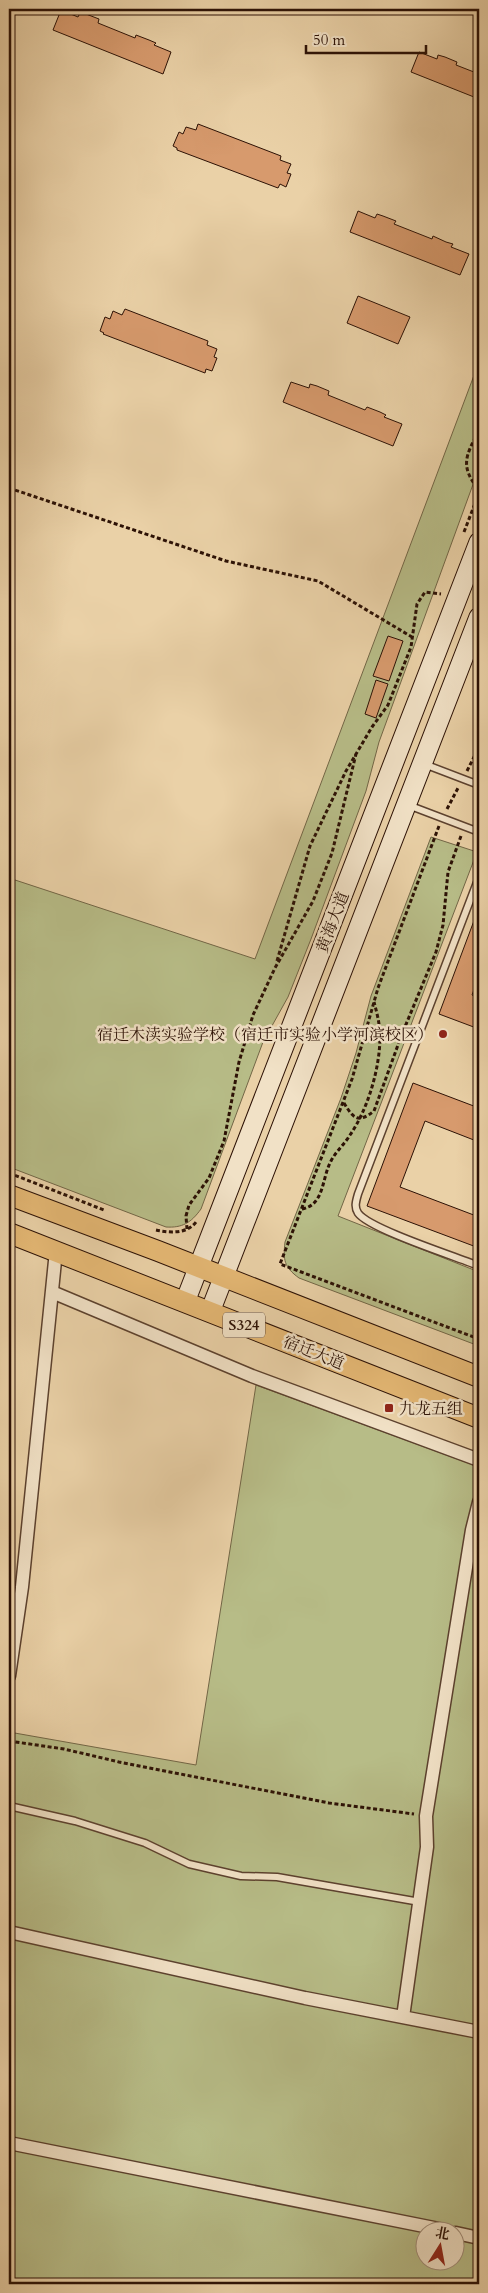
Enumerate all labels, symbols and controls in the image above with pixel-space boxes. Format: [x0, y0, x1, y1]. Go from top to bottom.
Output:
scale bar [306, 22, 426, 54]
text: 50 m [313, 30, 345, 50]
street label: 黄海大道 [311, 889, 355, 956]
place label: 宿迁木渎实验学校（宿迁市实验小学河滨校区） [97, 1024, 433, 1046]
marker: 宿迁木渎实验学校（宿迁市实验小学河滨校区） [437, 1028, 449, 1040]
road number: S324 [223, 1312, 265, 1338]
street label: 宿迁大道 [280, 1331, 347, 1375]
place label: 九龙五组 [399, 1398, 463, 1420]
marker: 九龙五组 [383, 1402, 395, 1414]
north arrow [416, 2220, 466, 2270]
text: 北 [434, 2223, 451, 2244]

